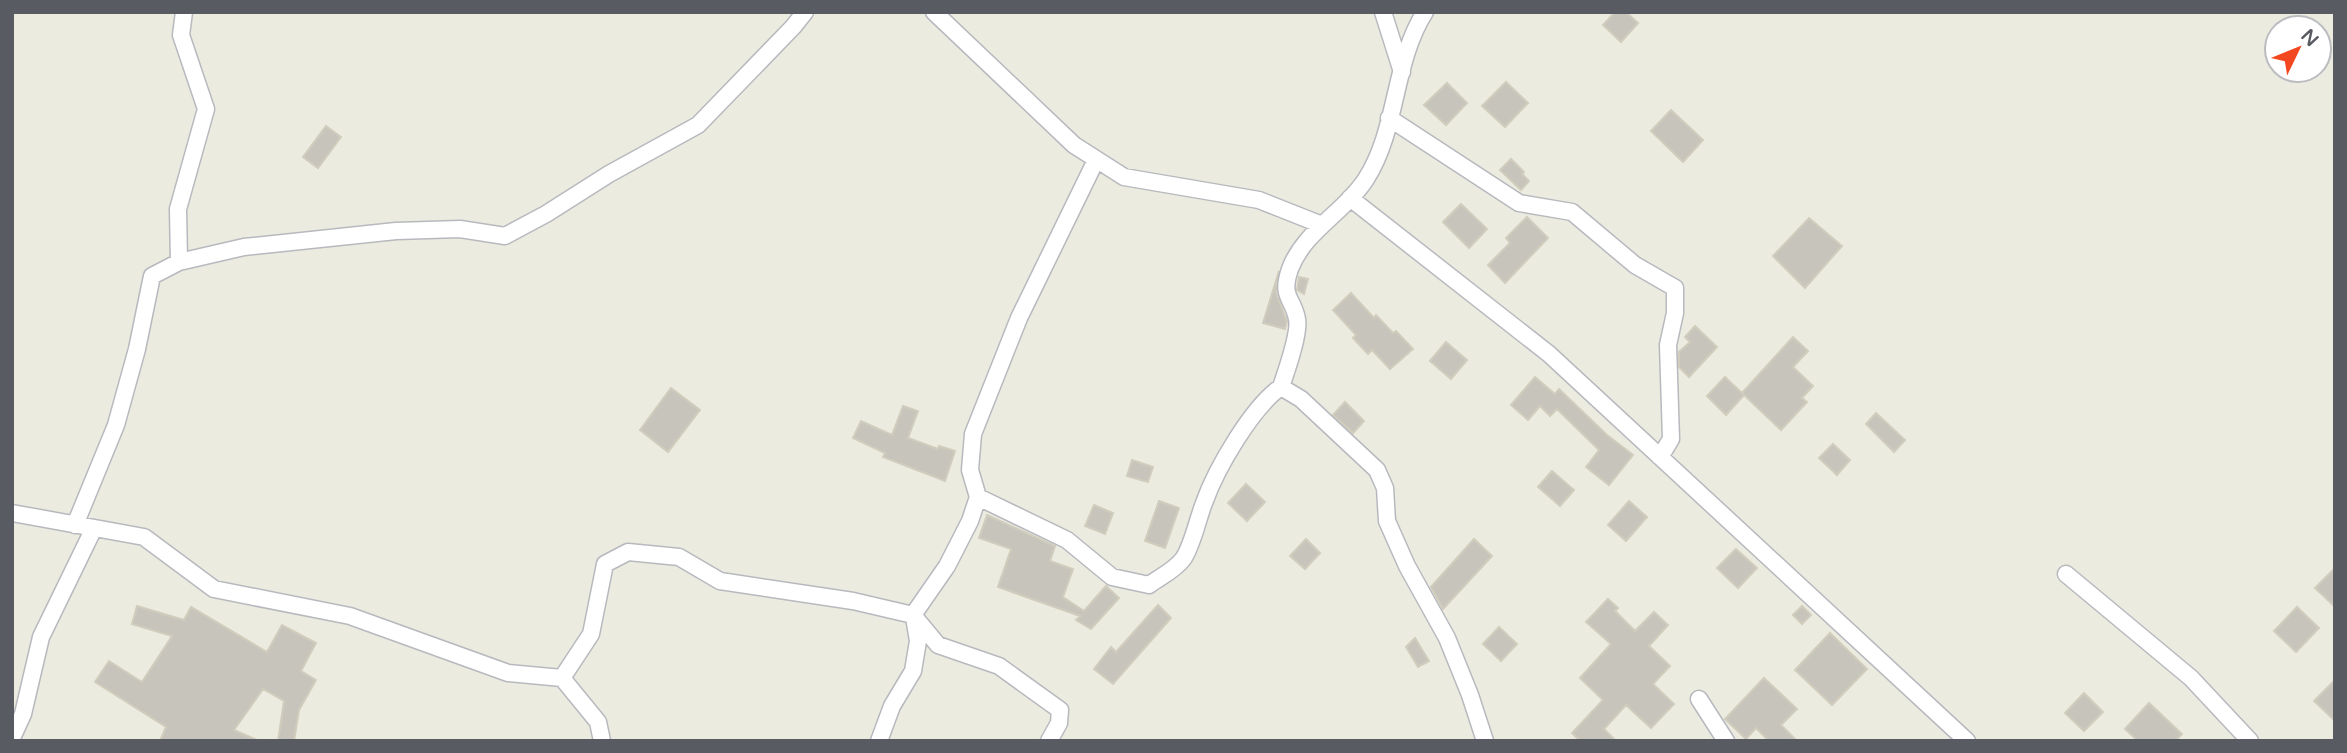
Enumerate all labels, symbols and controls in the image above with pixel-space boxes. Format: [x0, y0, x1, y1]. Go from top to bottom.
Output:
north arrow [2263, 14, 2333, 84]
text: N [2296, 25, 2323, 51]

